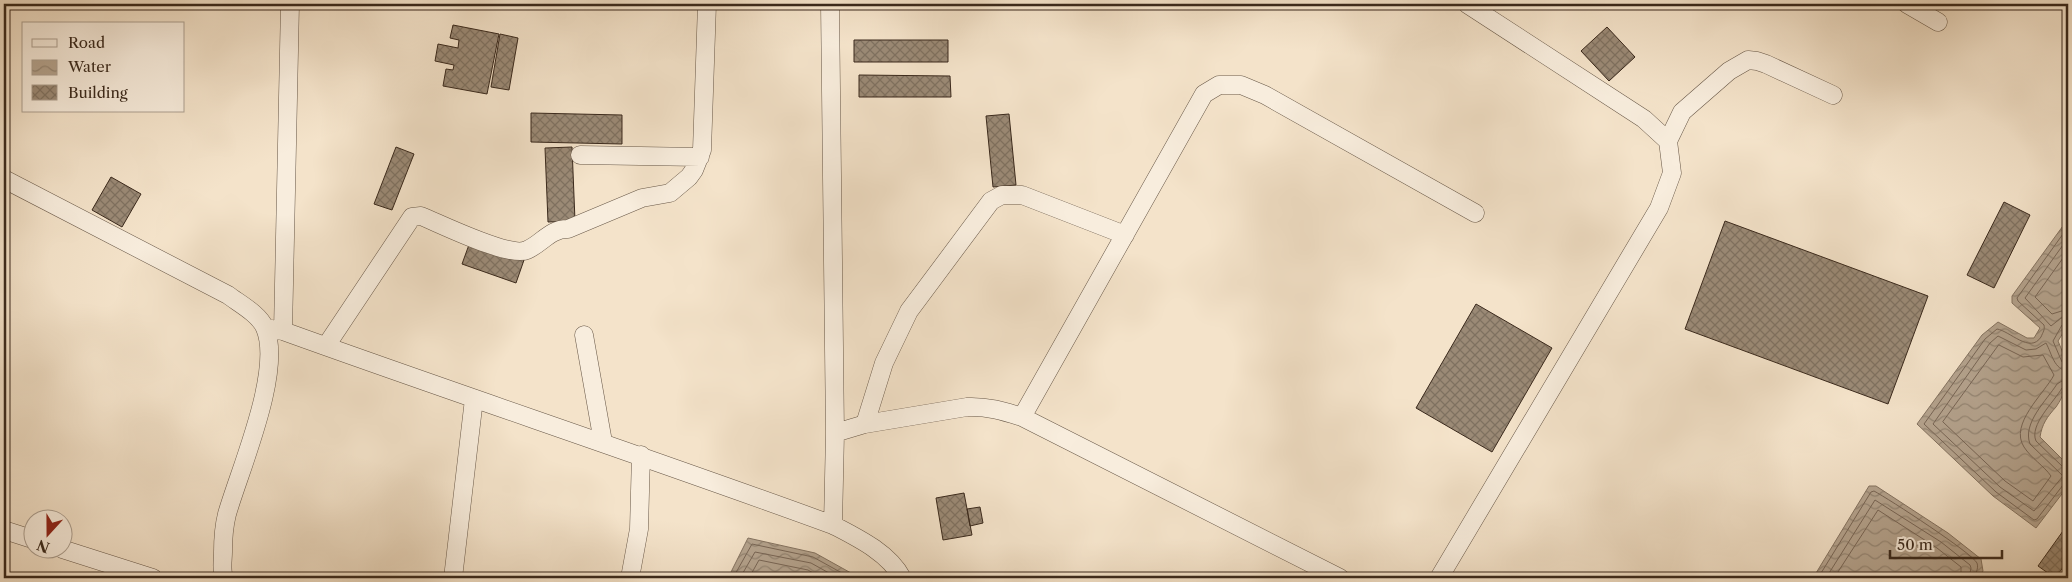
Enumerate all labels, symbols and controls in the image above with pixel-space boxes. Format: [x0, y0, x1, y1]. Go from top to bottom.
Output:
legend [22, 22, 185, 112]
text: Road [68, 33, 105, 52]
text: Water [67, 57, 112, 76]
text: Building [68, 83, 128, 102]
north arrow [22, 510, 72, 560]
scale bar [1890, 527, 2002, 559]
text: 50 m [1897, 535, 1933, 554]
text: N [34, 536, 52, 557]

